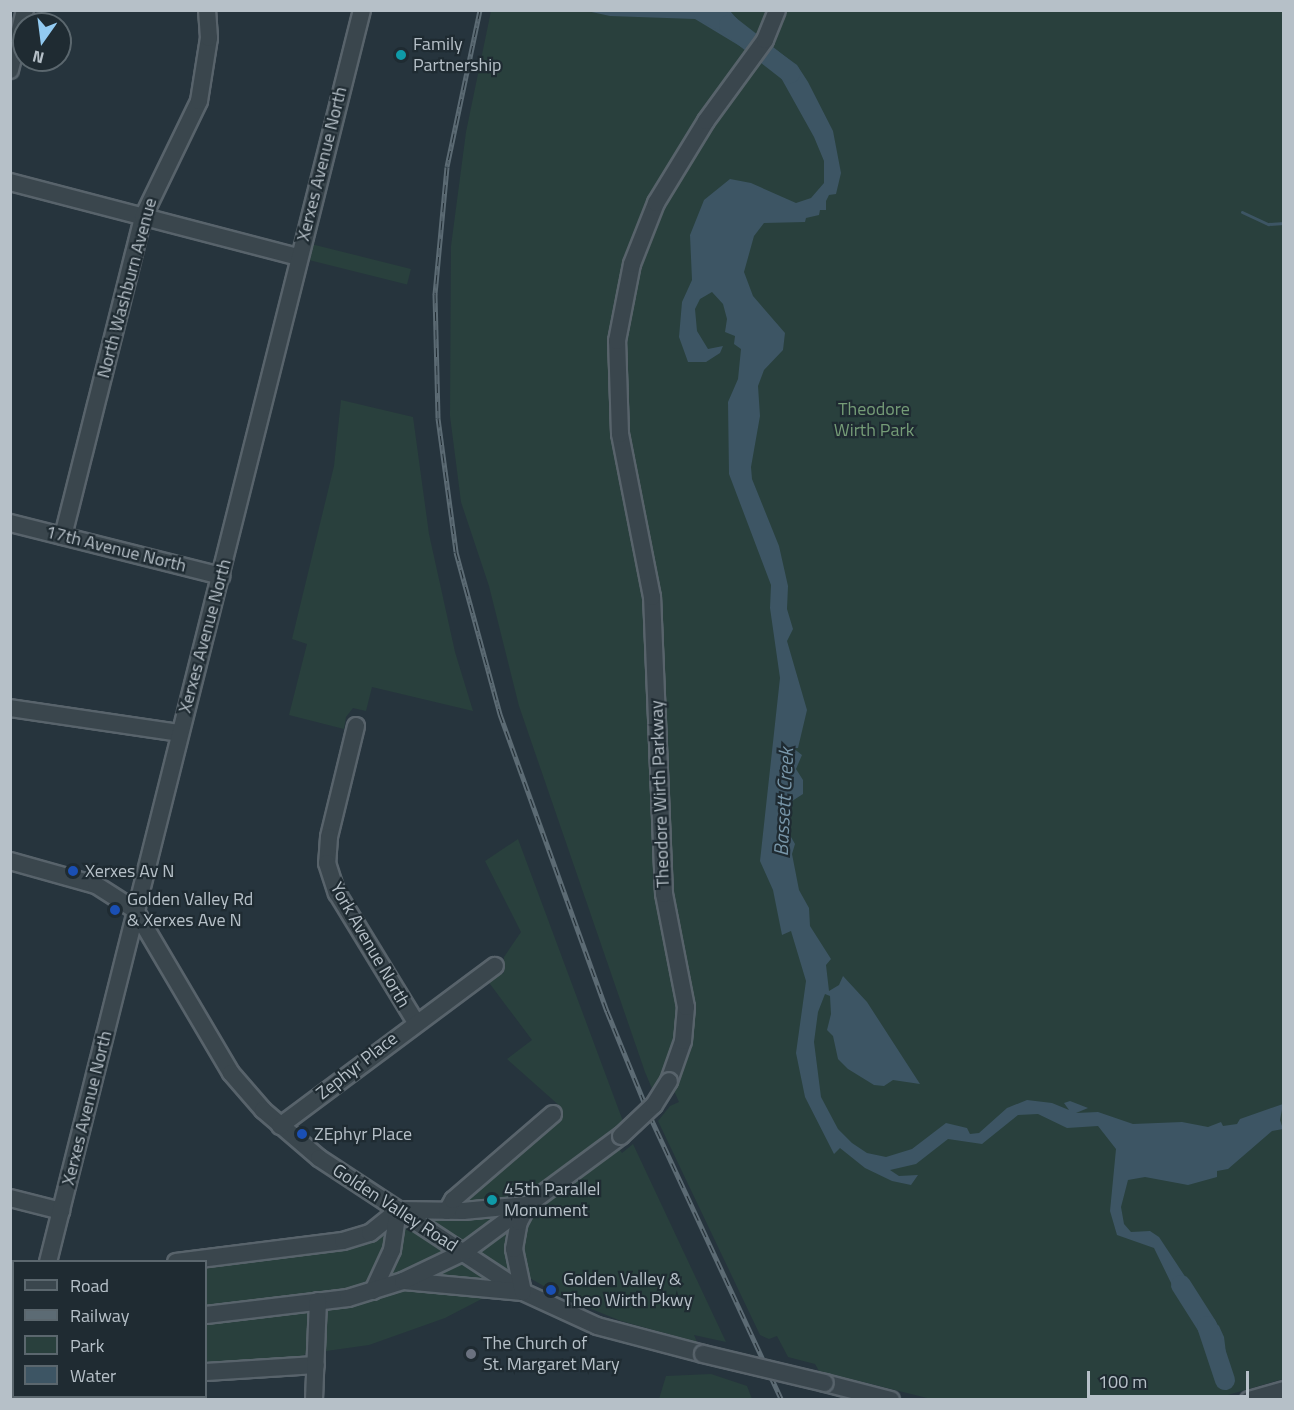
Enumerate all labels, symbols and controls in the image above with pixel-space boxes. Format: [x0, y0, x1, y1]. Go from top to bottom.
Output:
north arrow [12, 12, 72, 72]
place label: Family Partnership [413, 34, 502, 76]
text: N [30, 45, 46, 71]
marker: Family Partnership [394, 48, 408, 62]
street label: Xerxes Avenue North [292, 85, 352, 243]
street label: North Washburn Avenue [93, 196, 161, 380]
park label: Theodore Wirth Park [834, 399, 914, 442]
street label: 17th Avenue North [43, 521, 189, 577]
street label: Xerxes Avenue North [174, 557, 236, 715]
street label: Theodore Wirth Parkway [646, 700, 674, 888]
water label: Bassett Creek [768, 747, 798, 857]
place label: Xerxes Av N [85, 860, 175, 882]
marker: Xerxes Av N [66, 864, 80, 878]
street label: York Avenue North [325, 879, 415, 1011]
place label: Golden Valley Rd & Xerxes Ave N [127, 889, 253, 932]
marker: Golden Valley Rd & Xerxes Ave N [108, 903, 122, 917]
street label: Zephyr Place [312, 1028, 402, 1104]
street label: Xerxes Avenue North [57, 1029, 117, 1187]
place label: ZEphyr Place [314, 1123, 412, 1145]
marker: ZEphyr Place [295, 1127, 309, 1141]
street label: Golden Valley Road [328, 1159, 462, 1257]
place label: 45th Parallel Monument [504, 1179, 601, 1222]
marker: 45th Parallel Monument [485, 1193, 499, 1207]
legend [12, 1260, 207, 1398]
place label: Golden Valley & Theo Wirth Pkwy [563, 1269, 692, 1312]
text: Road [70, 1272, 109, 1299]
marker: Golden Valley & Theo Wirth Pkwy [544, 1283, 558, 1297]
text: Railway [70, 1302, 129, 1329]
text: Park [70, 1332, 104, 1359]
place label: The Church of St. Margaret Mary [483, 1333, 620, 1376]
marker: The Church of St. Margaret Mary [464, 1347, 478, 1361]
scale bar [1090, 1359, 1252, 1397]
text: Water [70, 1362, 116, 1389]
text: 100 m [1098, 1368, 1147, 1395]

